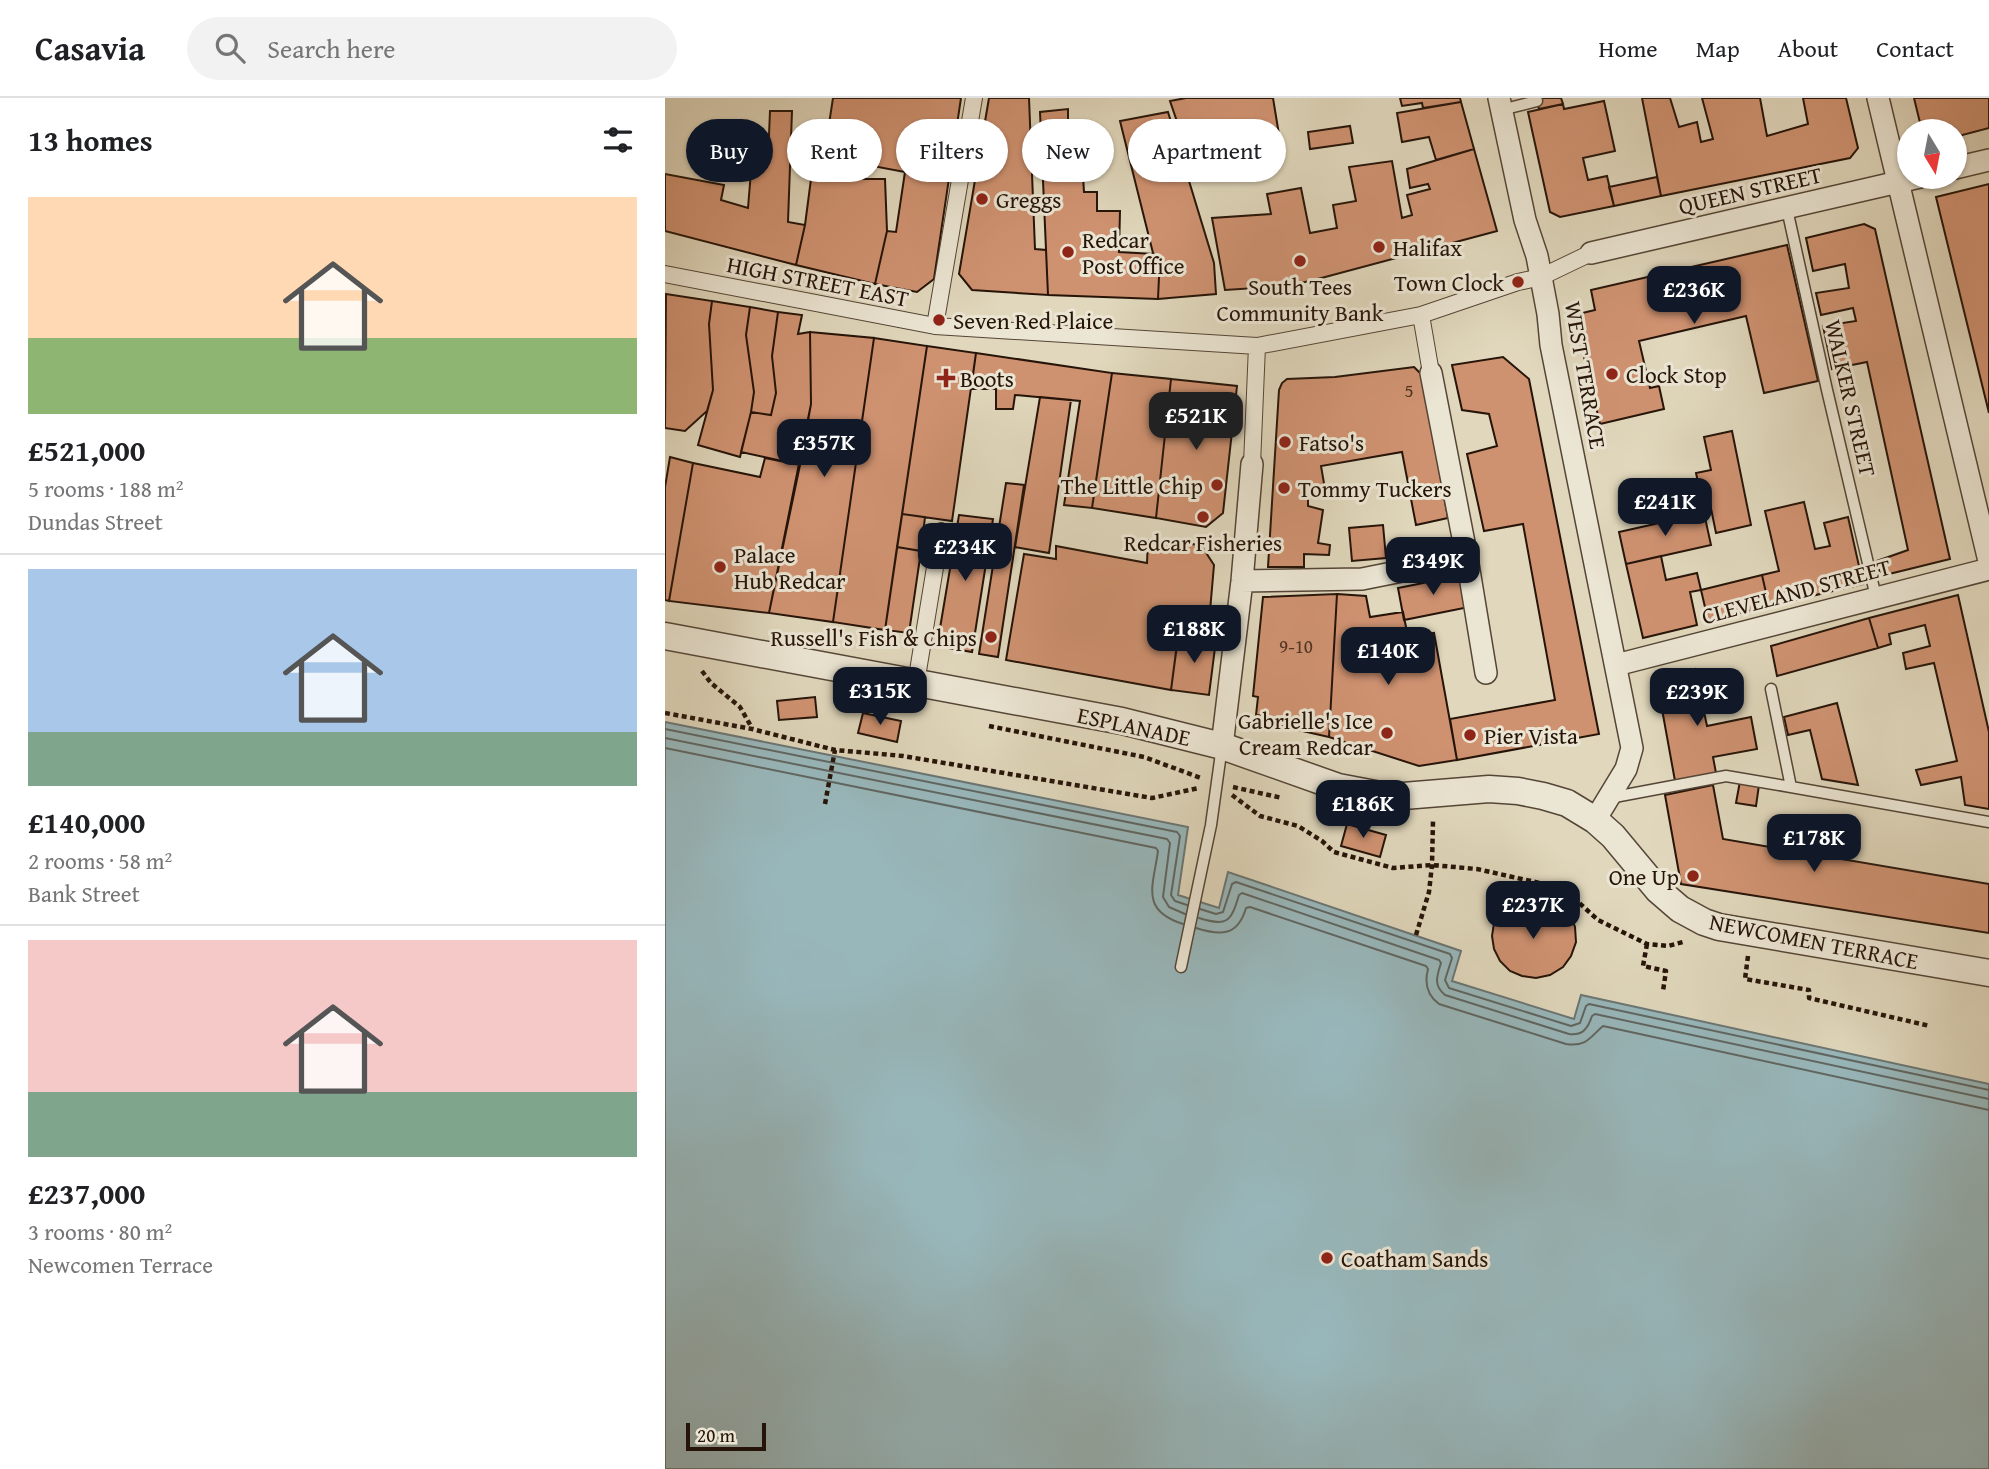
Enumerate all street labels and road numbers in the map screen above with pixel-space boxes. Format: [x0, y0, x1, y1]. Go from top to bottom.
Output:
street label: QUEEN STREET [1675, 157, 1825, 223]
street label: HIGH STREET EAST [724, 247, 912, 315]
street label: WEST TERRACE [1557, 299, 1615, 451]
street label: WALKER STREET [1817, 316, 1885, 480]
street label: CLEVELAND STREET [1698, 550, 1894, 632]
street label: ESPLANADE [1074, 698, 1194, 754]
street label: NEWCOMEN TERRACE [1707, 905, 1921, 977]

